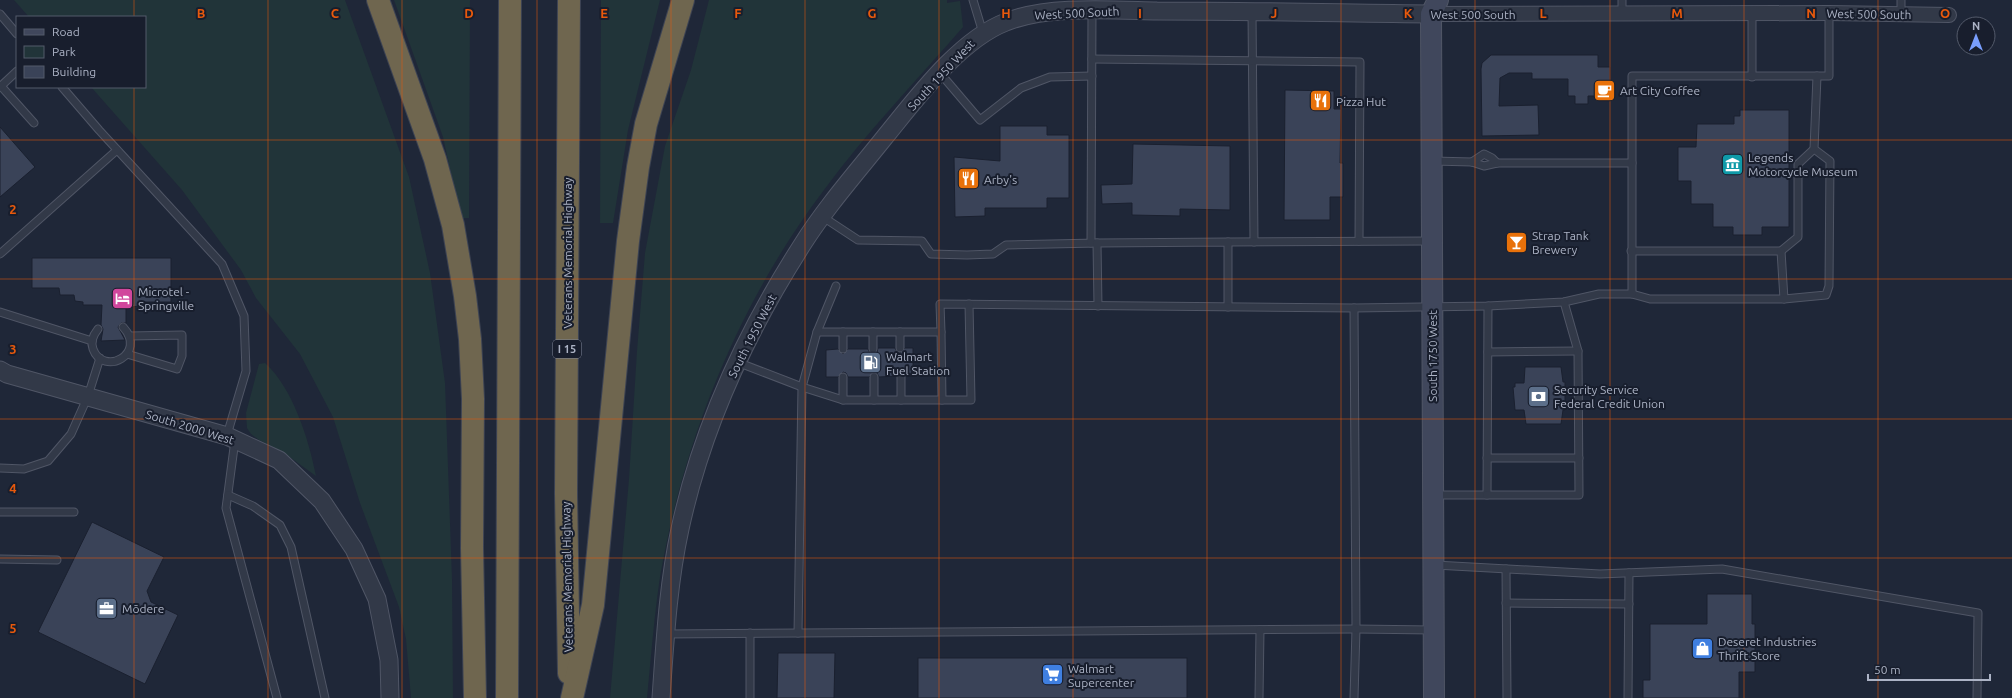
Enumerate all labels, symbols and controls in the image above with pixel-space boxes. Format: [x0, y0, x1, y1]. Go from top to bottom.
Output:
street label: West 500 South [1034, 4, 1120, 22]
text: B [197, 6, 206, 20]
text: C [331, 6, 340, 20]
text: D [464, 6, 474, 20]
text: E [600, 6, 608, 20]
text: F [734, 6, 742, 20]
text: G [868, 6, 877, 20]
text: H [1001, 6, 1011, 20]
text: I [1138, 6, 1142, 20]
text: J [1271, 6, 1277, 20]
text: K [1404, 6, 1413, 20]
text: L [1539, 6, 1547, 20]
text: M [1671, 6, 1683, 20]
text: N [1806, 6, 1816, 20]
text: O [1940, 6, 1950, 20]
street label: West 500 South [1826, 7, 1912, 21]
street label: West 500 South [1431, 8, 1516, 21]
legend [16, 16, 146, 88]
north arrow [1956, 16, 1996, 56]
text: N [1972, 20, 1980, 32]
text: Road [52, 25, 80, 38]
street label: South 1950 West [905, 37, 977, 113]
text: Park [52, 45, 76, 58]
text: Building [52, 65, 96, 78]
cafe icon: Art City Coffee [1592, 77, 1618, 103]
place label: Art City Coffee [1620, 84, 1700, 97]
restaurant icon: Pizza Hut [1308, 88, 1334, 114]
place label: Pizza Hut [1336, 95, 1386, 108]
museum icon: Legends Motorcycle Museum [1720, 151, 1746, 177]
place label: Legends Motorcycle Museum [1748, 151, 1858, 178]
restaurant icon: Arby's [956, 166, 982, 192]
place label: Arby's [984, 173, 1017, 186]
street label: Veterans Memorial Highway [561, 177, 574, 328]
text: 2 [9, 202, 17, 216]
bar icon: Strap Tank Brewery [1503, 229, 1529, 255]
place label: Strap Tank Brewery [1532, 229, 1589, 256]
hotel icon: Microtel - Springville [110, 285, 136, 311]
place label: Microtel - Springville [138, 285, 194, 312]
street label: South 1950 West [725, 292, 779, 380]
street label: South 1750 West [1426, 310, 1439, 402]
road number: I 15 [553, 340, 581, 358]
text: 3 [9, 342, 17, 356]
fuel station icon: Walmart Fuel Station [857, 350, 883, 376]
place label: Walmart Fuel Station [886, 350, 950, 377]
bank icon: Security Service Federal Credit Union [1526, 383, 1552, 409]
place label: Security Service Federal Credit Union [1554, 383, 1665, 410]
street label: South 2000 West [144, 407, 236, 447]
text: 4 [9, 481, 17, 495]
street label: Veterans Memorial Highway [559, 501, 575, 653]
office icon: Mōdere [94, 595, 120, 621]
place label: Mōdere [122, 602, 164, 615]
text: 5 [9, 621, 17, 635]
shop icon: Deseret Industries Thrift Store [1690, 635, 1716, 661]
place label: Deseret Industries Thrift Store [1718, 635, 1817, 662]
scale bar [1868, 656, 1990, 682]
supermarket icon: Walmart Supercenter [1040, 662, 1066, 688]
place label: Walmart Supercenter [1068, 662, 1135, 689]
text: 50 m [1874, 663, 1901, 676]

